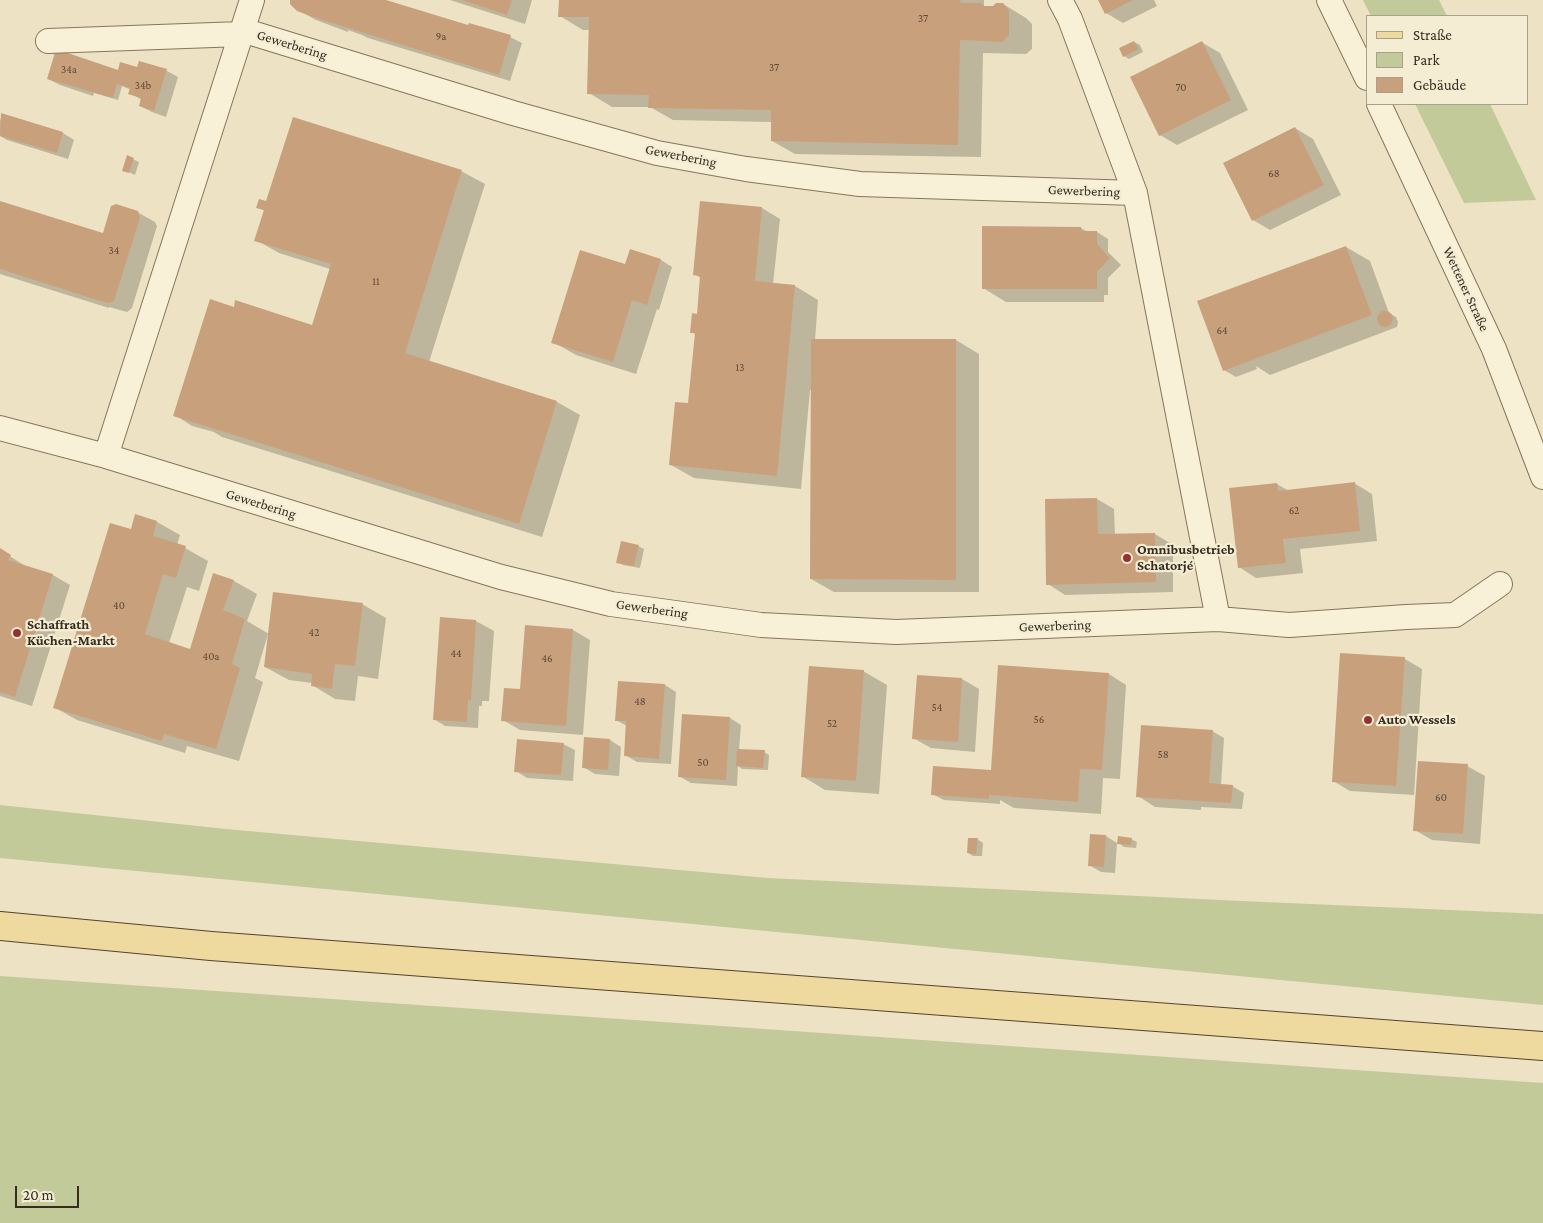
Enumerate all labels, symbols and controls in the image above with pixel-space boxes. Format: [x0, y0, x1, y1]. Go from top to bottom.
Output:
house number: 37 [918, 12, 928, 26]
legend [1366, 15, 1528, 105]
street label: Gewerbering [255, 26, 329, 64]
text: Straße [1413, 27, 1452, 43]
house number: 9a [436, 30, 446, 44]
text: Park [1413, 52, 1440, 68]
house number: 37 [769, 61, 779, 75]
house number: 34a [61, 63, 77, 77]
text: Gebäude [1413, 77, 1466, 93]
house number: 34b [135, 79, 151, 93]
house number: 70 [1175, 81, 1187, 95]
street label: Gewerbering [644, 141, 718, 171]
house number: 68 [1268, 167, 1280, 181]
street label: Gewerbering [1047, 181, 1121, 201]
house number: 34 [109, 244, 119, 258]
street label: Wettener Straße [1439, 244, 1493, 334]
house number: 11 [372, 275, 380, 289]
house number: 64 [1216, 324, 1228, 338]
house number: 13 [736, 361, 744, 375]
street label: Gewerbering [224, 485, 298, 523]
house number: 62 [1289, 504, 1299, 518]
place label: Omnibusbetrieb Schatorjé [1137, 542, 1235, 574]
marker: Omnibusbetrieb Schatorjé [1121, 552, 1133, 564]
street label: Gewerbering [615, 596, 689, 622]
house number: 40 [113, 599, 125, 613]
street label: Gewerbering [1018, 616, 1092, 636]
place label: Schaffrath Küchen-Markt [27, 617, 115, 650]
house number: 42 [309, 626, 319, 640]
marker: Schaffrath Küchen-Markt [11, 627, 23, 639]
house number: 44 [450, 647, 462, 661]
house number: 40a [203, 650, 219, 664]
house number: 46 [541, 652, 553, 666]
house number: 48 [634, 695, 646, 709]
house number: 54 [932, 701, 942, 715]
place label: Auto Wessels [1378, 712, 1456, 728]
house number: 56 [1034, 713, 1044, 727]
marker: Auto Wessels [1362, 714, 1374, 726]
house number: 52 [827, 717, 837, 731]
house number: 58 [1157, 748, 1169, 762]
house number: 50 [697, 756, 709, 770]
house number: 60 [1435, 791, 1447, 805]
scale bar [18, 1176, 81, 1208]
text: 20 m [23, 1187, 54, 1203]

